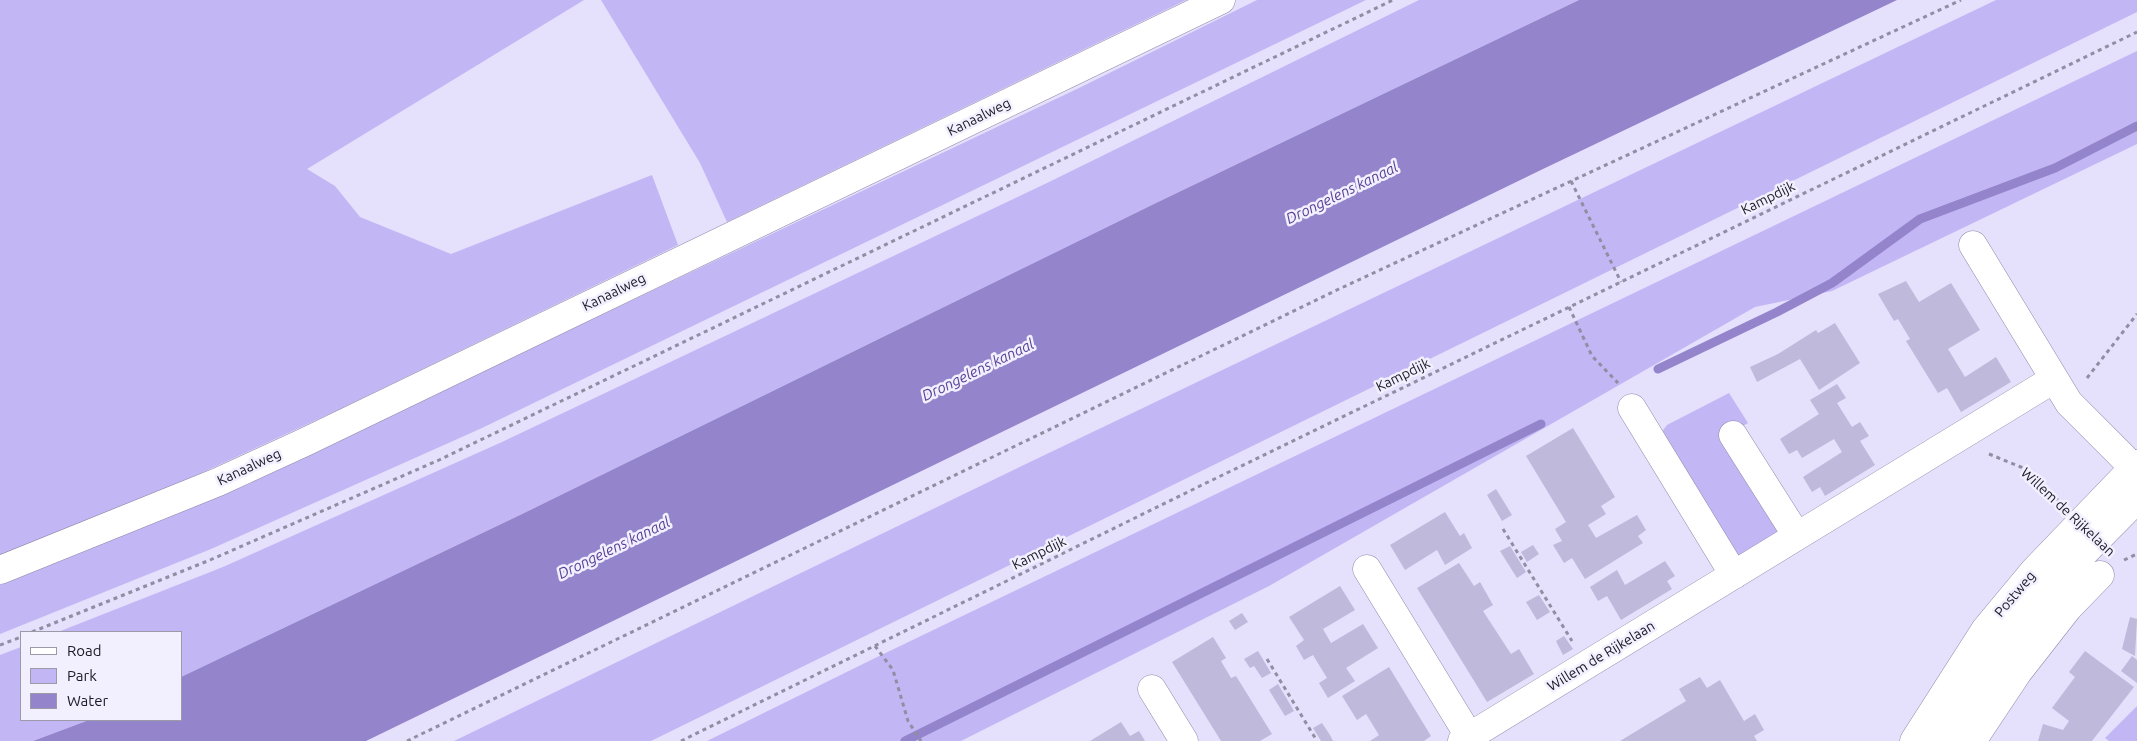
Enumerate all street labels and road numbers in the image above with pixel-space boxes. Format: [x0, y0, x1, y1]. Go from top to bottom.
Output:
street label: Kanaalweg [945, 94, 1013, 140]
street label: Kampdijk [1738, 178, 1798, 218]
street label: Kanaalweg [580, 269, 648, 315]
street label: Kampdijk [1373, 355, 1433, 395]
street label: Kanaalweg [214, 445, 284, 489]
street label: Willem de Rijkelaan [2018, 464, 2118, 560]
street label: Kampdijk [1009, 533, 1069, 573]
street label: Postweg [1991, 568, 2039, 620]
street label: Willem de Rijkelaan [1544, 617, 1658, 695]

